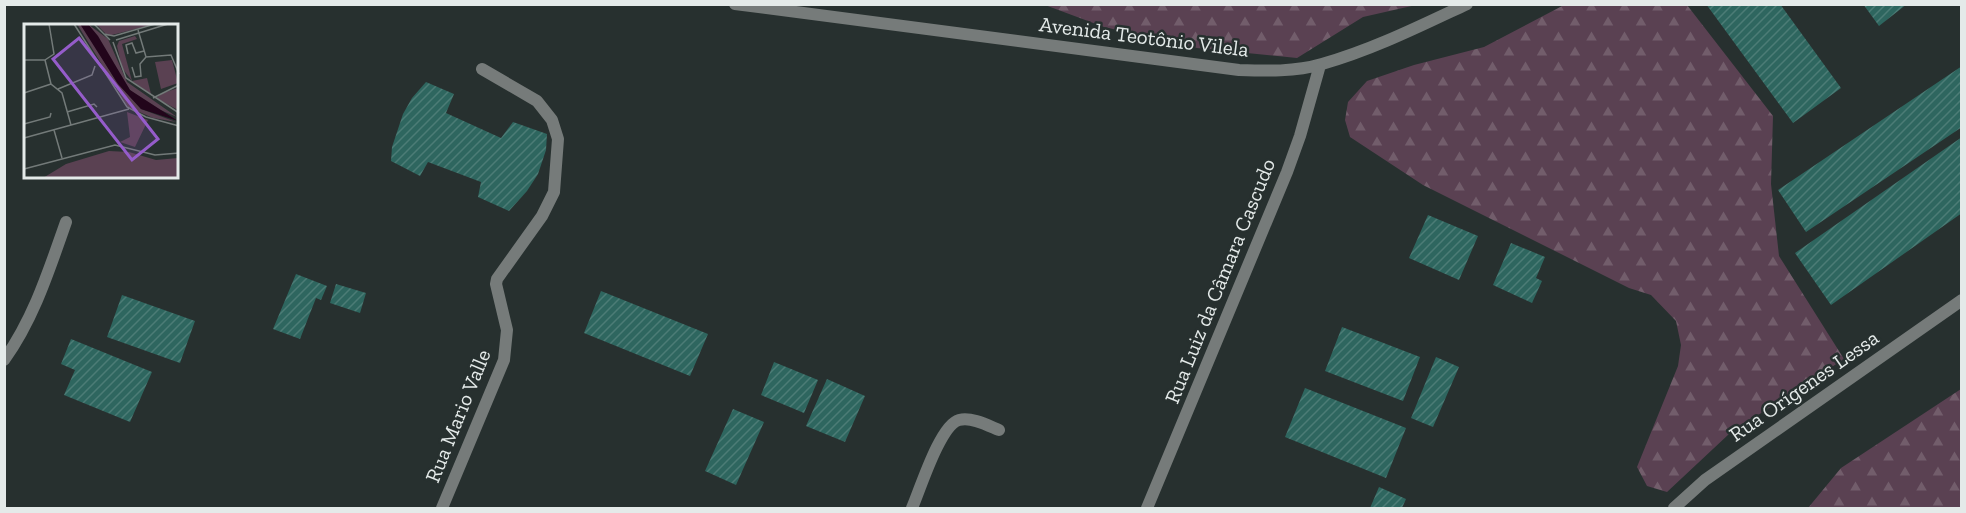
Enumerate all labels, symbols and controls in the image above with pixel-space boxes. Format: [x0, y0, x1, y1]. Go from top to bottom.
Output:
street label: Avenida Teotônio Vilela [1038, 11, 1250, 62]
inset map [24, 24, 178, 178]
street label: Rua Luiz da Câmara Cascudo [1159, 155, 1280, 407]
street label: Rua Orígenes Lessa [1724, 325, 1883, 447]
street label: Rua Mario Valle [420, 346, 496, 486]

